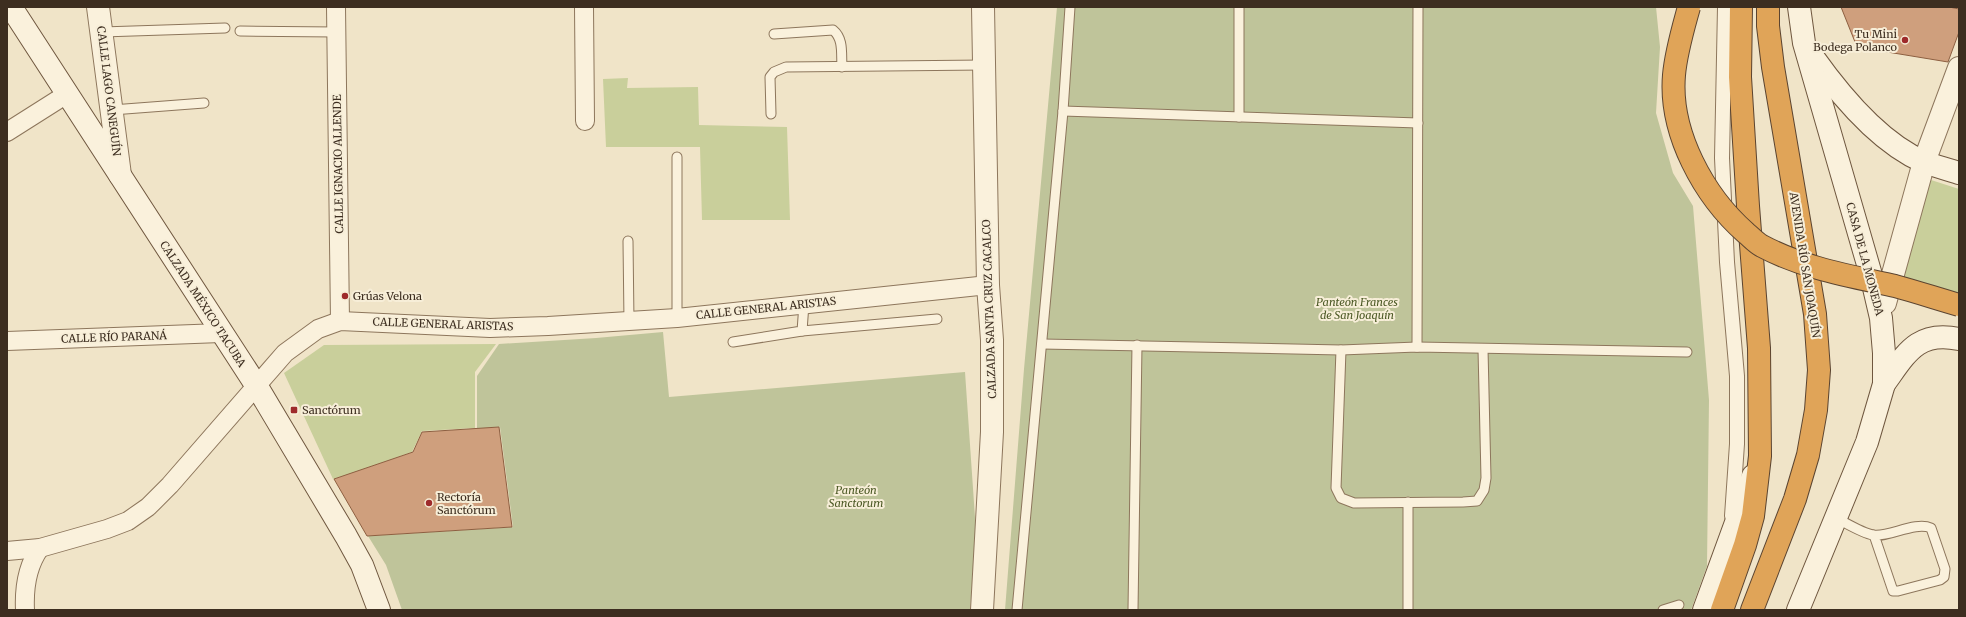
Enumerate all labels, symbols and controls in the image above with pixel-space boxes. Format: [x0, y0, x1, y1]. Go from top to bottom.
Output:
street label: CALLE LAGO CANEGUÍN [94, 25, 124, 157]
place label: Tu Mini Bodega Polanco [1813, 27, 1898, 54]
marker: Tu Mini Bodega Polanco [1900, 35, 1910, 45]
street label: CALLE IGNACIO ALLENDE [330, 94, 346, 234]
street label: AVENIDA RÍO SAN JOAQUÍN [1786, 190, 1824, 339]
street label: CASA DE LA MONEDA [1843, 201, 1887, 317]
street label: CALZADA SANTA CRUZ CACALCO [979, 219, 999, 399]
street label: CALZADA MÉXICO TACUBA [157, 238, 249, 370]
place label: Grúas Velona [353, 289, 422, 303]
marker: Grúas Velona [340, 291, 350, 301]
street label: CALLE GENERAL ARISTAS [695, 294, 837, 322]
park label: Panteón Frances de San Joaquín [1316, 295, 1398, 322]
street label: CALLE GENERAL ARISTAS [372, 315, 514, 333]
street label: CALLE RÍO PARANÁ [61, 328, 167, 346]
place label: Sanctórum [302, 403, 361, 417]
marker: Sanctórum [289, 405, 299, 415]
park label: Panteón Sanctorum [829, 483, 883, 510]
place label: Rectoría Sanctórum [437, 490, 496, 517]
marker: Rectoría Sanctórum [424, 498, 434, 508]

